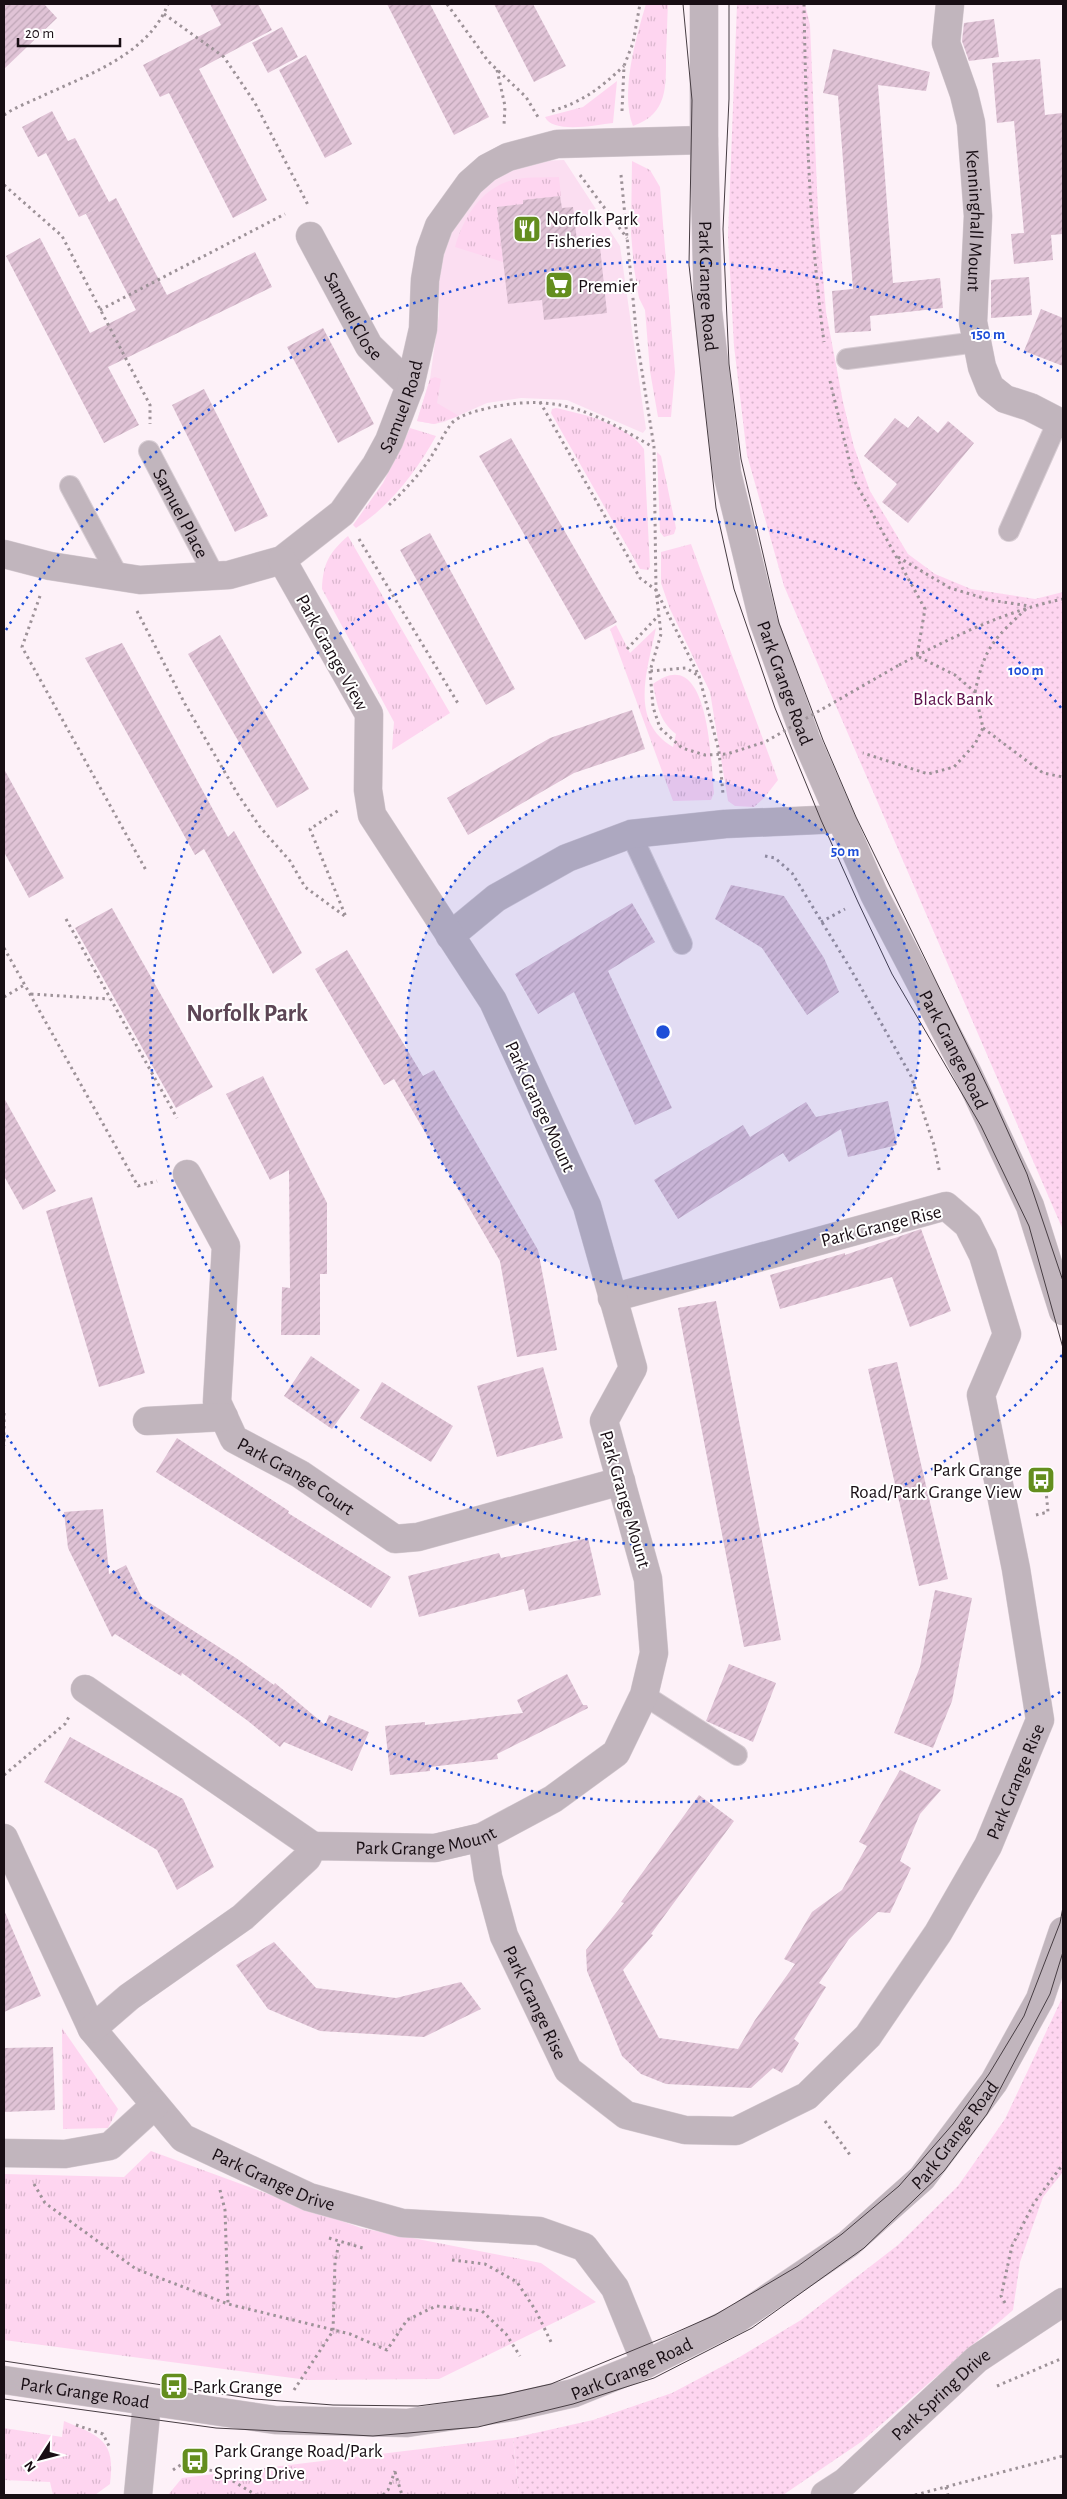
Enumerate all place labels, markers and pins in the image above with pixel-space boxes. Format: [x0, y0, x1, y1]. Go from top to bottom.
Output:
place label: Norfolk Park Fisheries [546, 210, 638, 251]
restaurant icon: Norfolk Park Fisheries [512, 214, 542, 244]
supermarket icon: Premier [544, 270, 574, 300]
place label: Premier [578, 277, 637, 296]
centre of rings [654, 1023, 672, 1041]
place label: Park Grange Road/Park Grange View [849, 1461, 1022, 1502]
bus stop icon: Park Grange Road/Park Grange View [1026, 1465, 1056, 1495]
bus stop icon: Park Grange [159, 2371, 189, 2401]
place label: Park Grange [193, 2378, 282, 2397]
place label: Park Grange Road/Park Spring Drive [214, 2442, 383, 2483]
bus stop icon: Park Grange Road/Park Spring Drive [180, 2446, 210, 2476]

